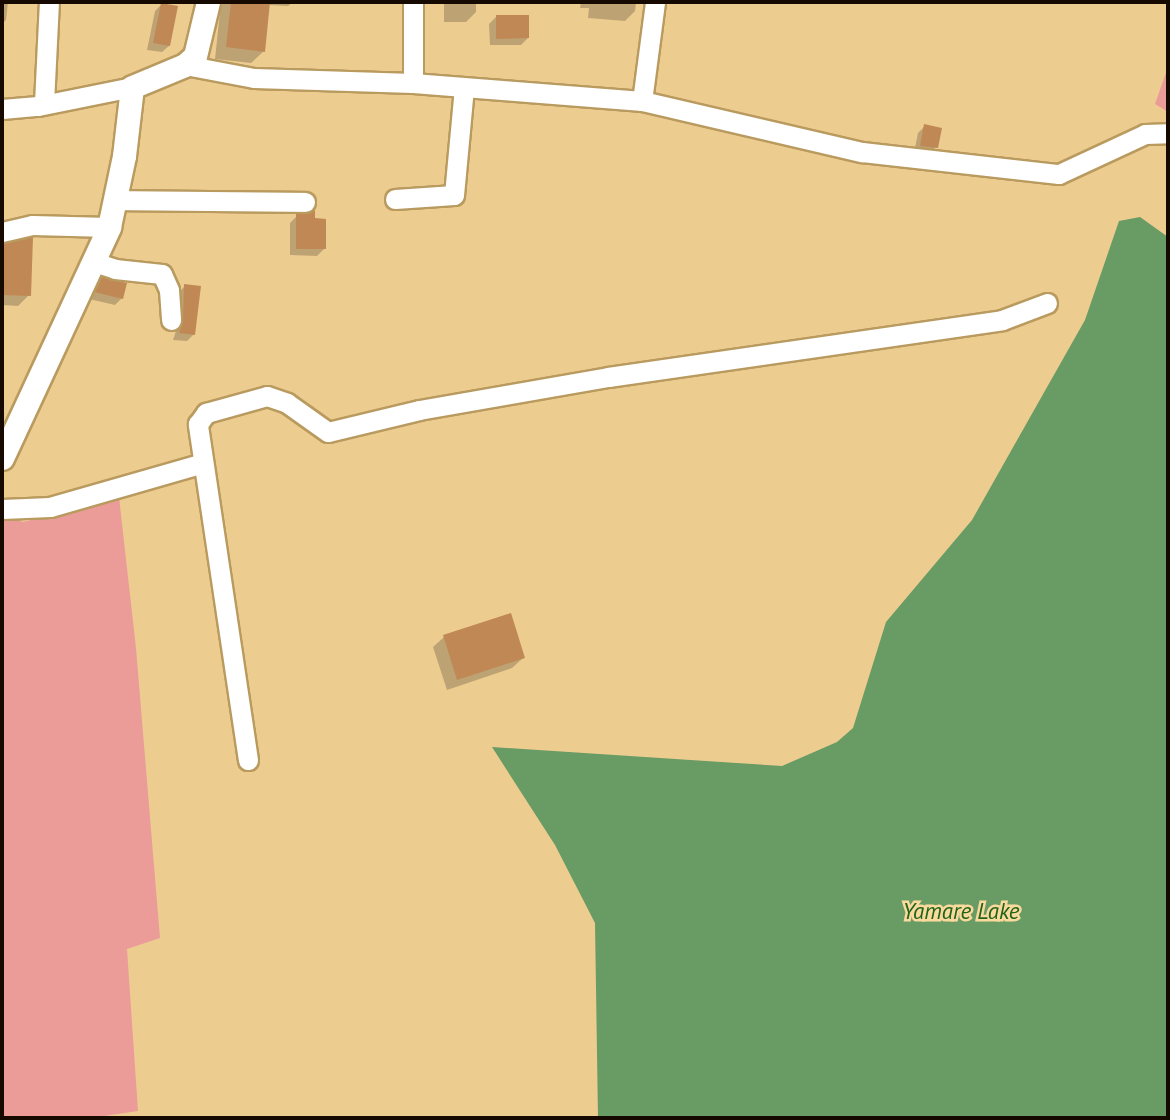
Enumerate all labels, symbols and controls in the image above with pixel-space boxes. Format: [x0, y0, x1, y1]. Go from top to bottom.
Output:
water label: Yamare Lake [903, 897, 1019, 925]

